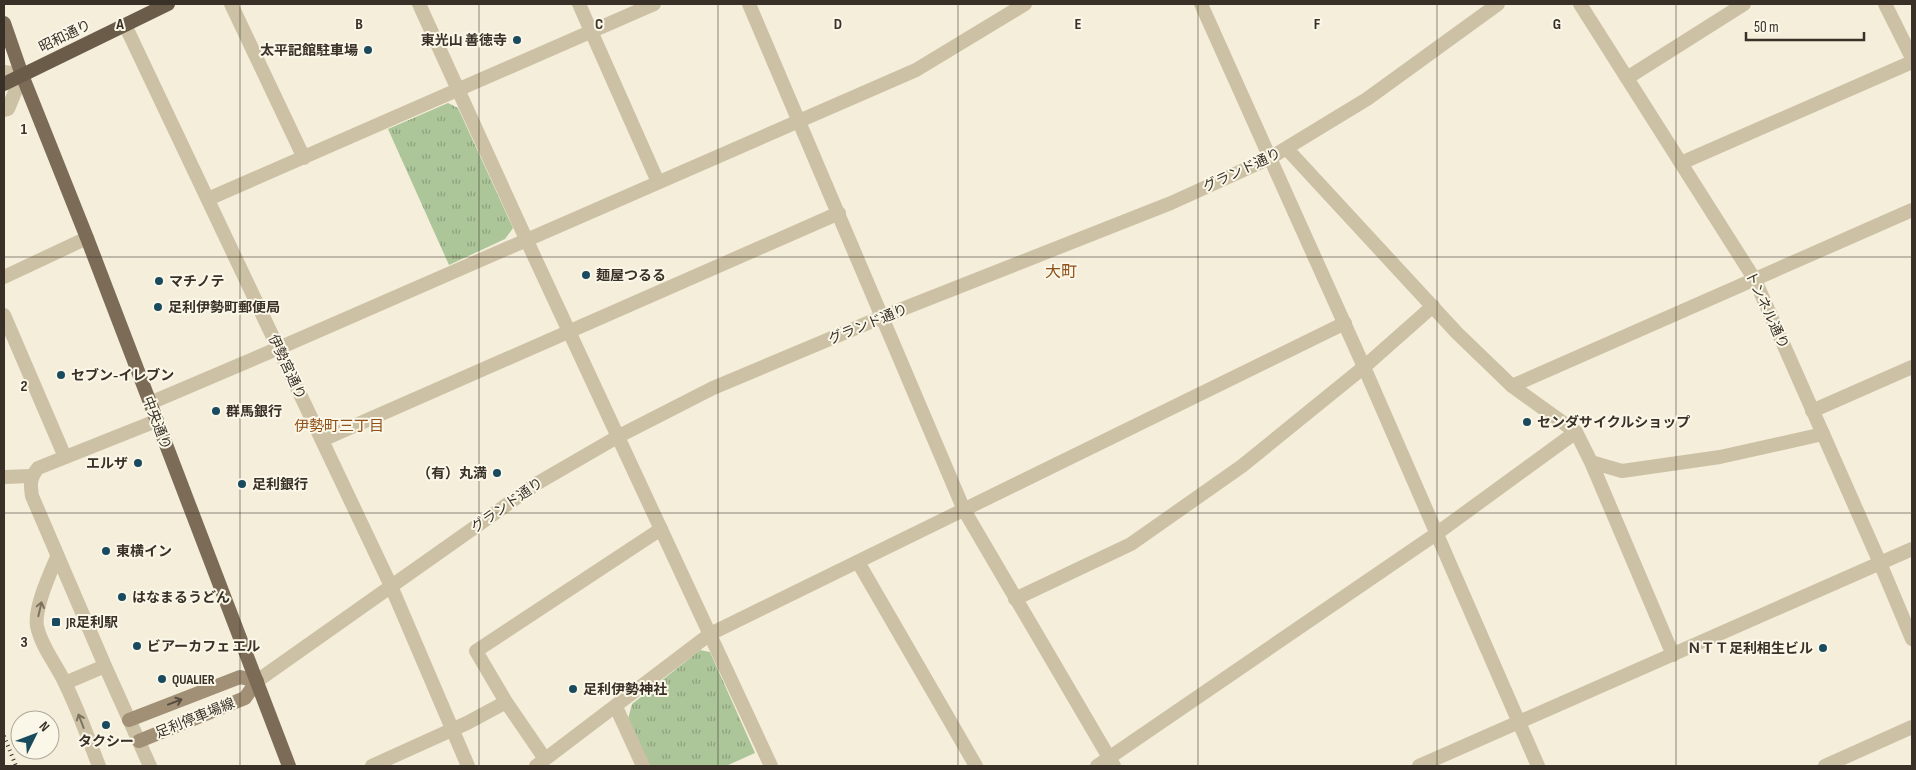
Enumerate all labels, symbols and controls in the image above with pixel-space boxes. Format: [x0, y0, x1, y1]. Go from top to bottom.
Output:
scale bar [1746, 10, 1864, 42]
text: A [115, 15, 124, 34]
text: B [355, 15, 363, 34]
text: C [595, 15, 603, 34]
text: D [834, 15, 842, 34]
text: E [1075, 15, 1082, 34]
text: F [1314, 15, 1321, 34]
text: G [1553, 15, 1561, 34]
street label: 昭和通り [36, 16, 94, 56]
text: 50 m [1754, 18, 1779, 37]
place label: 東光山 善徳寺 [421, 32, 507, 49]
marker: 東光山 善徳寺 [511, 34, 523, 46]
place label: 太平記館駐車場 [260, 42, 358, 59]
marker: 太平記館駐車場 [362, 44, 374, 56]
text: 1 [21, 120, 28, 139]
street label: グランド通り [1200, 145, 1284, 195]
district label: 大町 [1045, 263, 1077, 282]
place label: 麺屋つるる [596, 267, 666, 284]
street label: トンネル通り [1742, 268, 1792, 352]
marker: 麺屋つるる [580, 269, 592, 281]
place label: マチノテ [169, 273, 225, 290]
marker: マチノテ [153, 275, 165, 287]
place label: 足利伊勢町郵便局 [168, 299, 280, 316]
street label: グランド通り [826, 300, 910, 348]
marker: 足利伊勢町郵便局 [152, 301, 164, 313]
street label: 伊勢宮通り [265, 332, 309, 402]
place label: セブン-イレブン [71, 367, 174, 384]
marker: セブン-イレブン [55, 369, 67, 381]
text: 2 [20, 377, 28, 396]
street label: 中央通り [139, 394, 175, 452]
place label: 群馬銀行 [226, 403, 282, 420]
marker: 群馬銀行 [210, 405, 222, 417]
place label: センダサイクルショップ [1537, 414, 1690, 431]
marker: センダサイクルショップ [1521, 416, 1533, 428]
district label: 伊勢町三丁目 [294, 417, 384, 436]
place label: エルザ [86, 455, 128, 472]
marker: エルザ [132, 457, 144, 469]
place label: （有）丸満 [417, 465, 487, 482]
marker: （有）丸満 [491, 467, 503, 479]
street label: グランド通り [468, 474, 546, 536]
place label: 足利銀行 [252, 476, 308, 493]
marker: 足利銀行 [236, 478, 248, 490]
place label: 東横イン [116, 543, 172, 560]
marker: 東横イン [100, 545, 112, 557]
place label: はなまるうどん [132, 589, 230, 606]
marker: はなまるうどん [116, 591, 128, 603]
one-way arrow [35, 601, 45, 617]
place label: JR足利駅 [65, 614, 118, 631]
marker: JR足利駅 [50, 616, 62, 628]
text: 3 [20, 633, 28, 652]
place label: ビアーカフェ エル [147, 638, 260, 655]
marker: ビアーカフェ エル [131, 640, 143, 652]
place label: ＮＴＴ足利相生ビル [1687, 640, 1813, 657]
marker: ＮＴＴ足利相生ビル [1817, 642, 1829, 654]
place label: QUALIER [172, 671, 215, 688]
marker: QUALIER [156, 673, 168, 685]
place label: 足利伊勢神社 [583, 681, 667, 698]
marker: 足利伊勢神社 [567, 683, 579, 695]
street label: 足利停車場線 [153, 694, 237, 742]
one-way arrow [167, 697, 182, 706]
north arrow [10, 710, 60, 760]
one-way arrow [76, 714, 85, 729]
text: N [35, 718, 53, 735]
marker: タクシー [100, 719, 112, 731]
place label: タクシー [78, 733, 134, 750]

